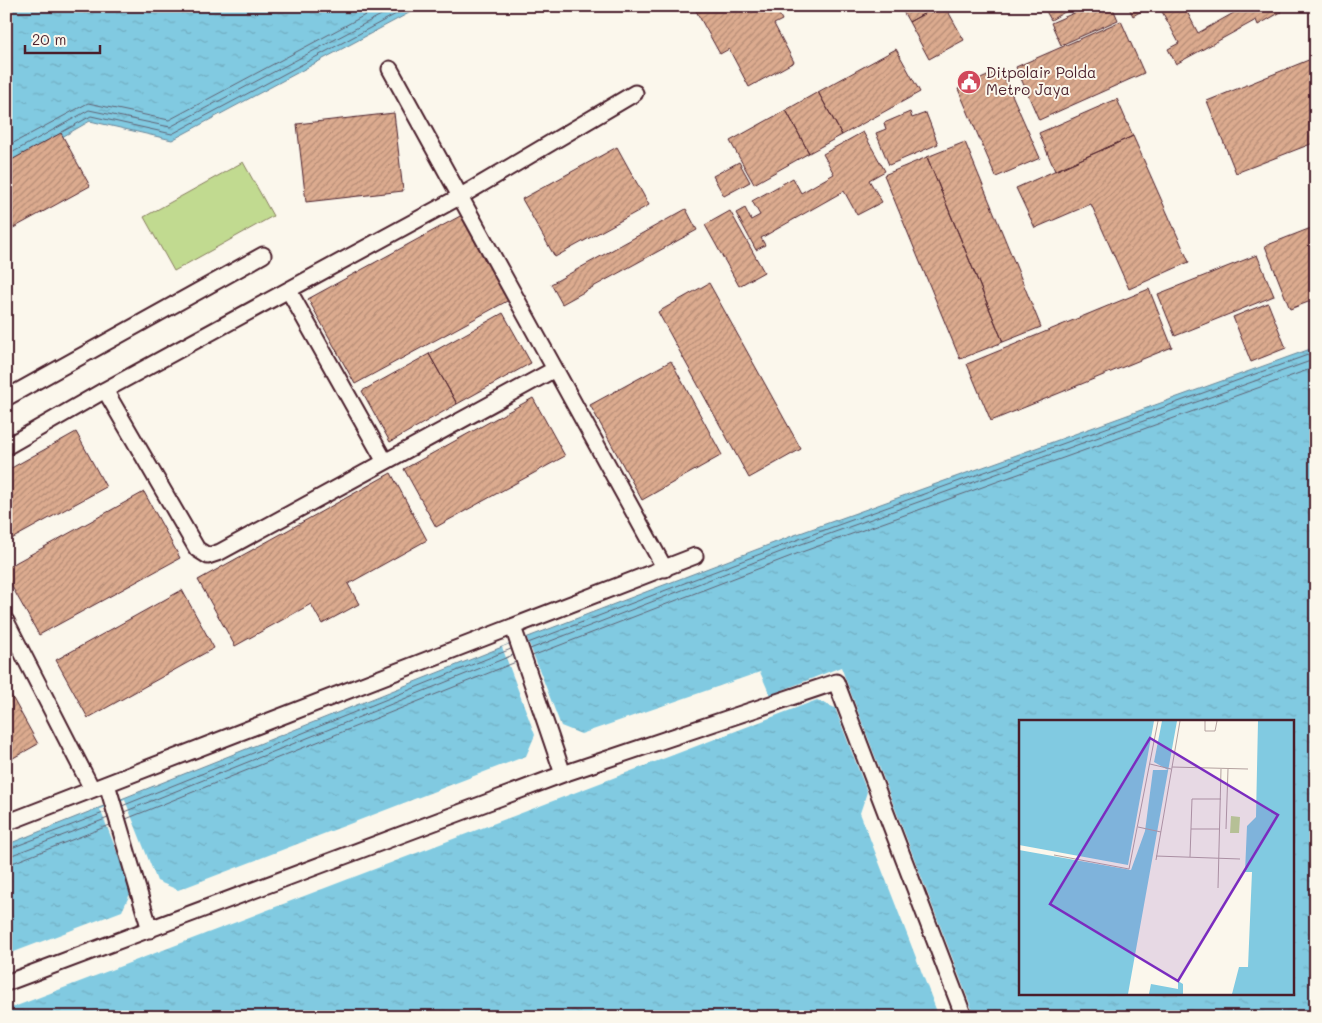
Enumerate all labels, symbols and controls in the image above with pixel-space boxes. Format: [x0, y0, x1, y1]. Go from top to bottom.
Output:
scale bar [25, 22, 100, 54]
text: 20 m [32, 29, 66, 49]
place label: Ditpolair Polda Metro Jaya [986, 62, 1096, 99]
public building icon: Ditpolair Polda Metro Jaya [956, 69, 982, 95]
inset map [1019, 720, 1294, 996]

